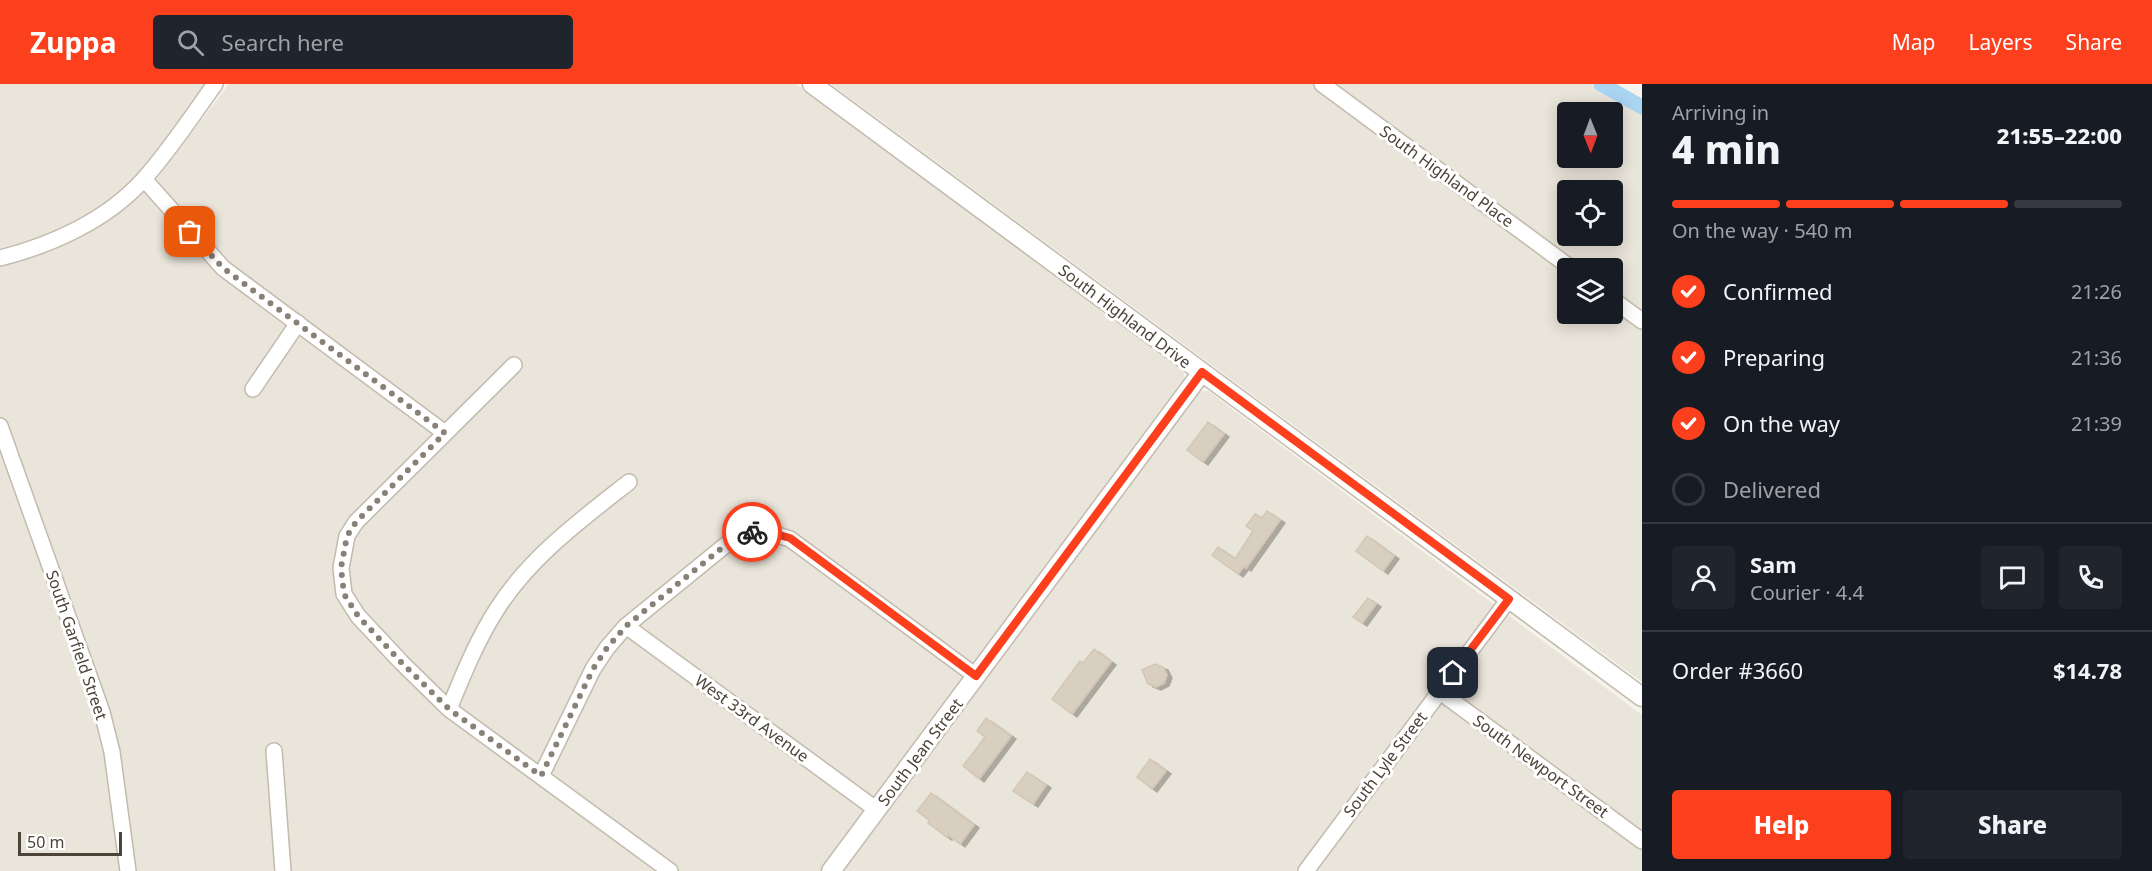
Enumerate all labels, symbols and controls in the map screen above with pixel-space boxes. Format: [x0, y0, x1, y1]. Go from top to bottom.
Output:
search box [153, 15, 573, 69]
text: Zuppa [30, 23, 117, 61]
icon: search [174, 26, 207, 59]
text: Search here [222, 27, 344, 57]
text: Map [1892, 28, 1936, 56]
text: Layers [1969, 28, 2033, 56]
text: Share [2066, 28, 2122, 56]
text: Arriving in [1672, 99, 1769, 126]
north arrow [1557, 102, 1623, 168]
map controls [1557, 102, 1623, 324]
street label: South Highland Place [1376, 120, 1518, 232]
text: 21:55–22:00 [1997, 120, 2122, 150]
text: 4 min [1672, 122, 1781, 175]
button: locate [1557, 180, 1623, 246]
pin [164, 206, 215, 257]
icon: bag [173, 215, 206, 248]
text: On the way · 540 m [1672, 217, 1852, 244]
button: layers [1557, 258, 1623, 324]
street label: South Highland Drive [1054, 259, 1196, 373]
icon: check [1672, 275, 1705, 308]
text: Confirmed [1723, 276, 1833, 306]
text: 21:26 [2071, 278, 2122, 305]
icon: check [1672, 341, 1705, 374]
text: Preparing [1723, 342, 1825, 372]
text: 21:36 [2071, 344, 2122, 371]
icon: check [1672, 407, 1705, 440]
text: On the way [1723, 408, 1840, 438]
text: 21:39 [2071, 410, 2122, 437]
text: Delivered [1723, 474, 1821, 504]
courier [722, 502, 782, 562]
icon: bike [736, 516, 769, 549]
button: person [1672, 546, 1735, 609]
button: chat [1981, 546, 2044, 609]
button: phone [2059, 546, 2122, 609]
text: Sam [1750, 549, 1797, 579]
street label: South Garfield Street [41, 567, 113, 723]
text: Courier · 4.4 [1750, 579, 1864, 606]
pin [1427, 647, 1478, 698]
text: Order #3660 [1672, 655, 1803, 685]
text: $14.78 [2053, 655, 2122, 685]
icon: home [1436, 656, 1469, 689]
street label: West 33rd Avenue [691, 669, 813, 767]
street label: South Jean Street [872, 694, 968, 810]
street label: South Lyle Street [1338, 707, 1432, 821]
street label: South Newport Street [1469, 709, 1613, 823]
button: Help [1672, 790, 1891, 859]
button: Share [1903, 790, 2122, 859]
scale bar [18, 829, 122, 856]
text: 50 m [27, 831, 64, 853]

